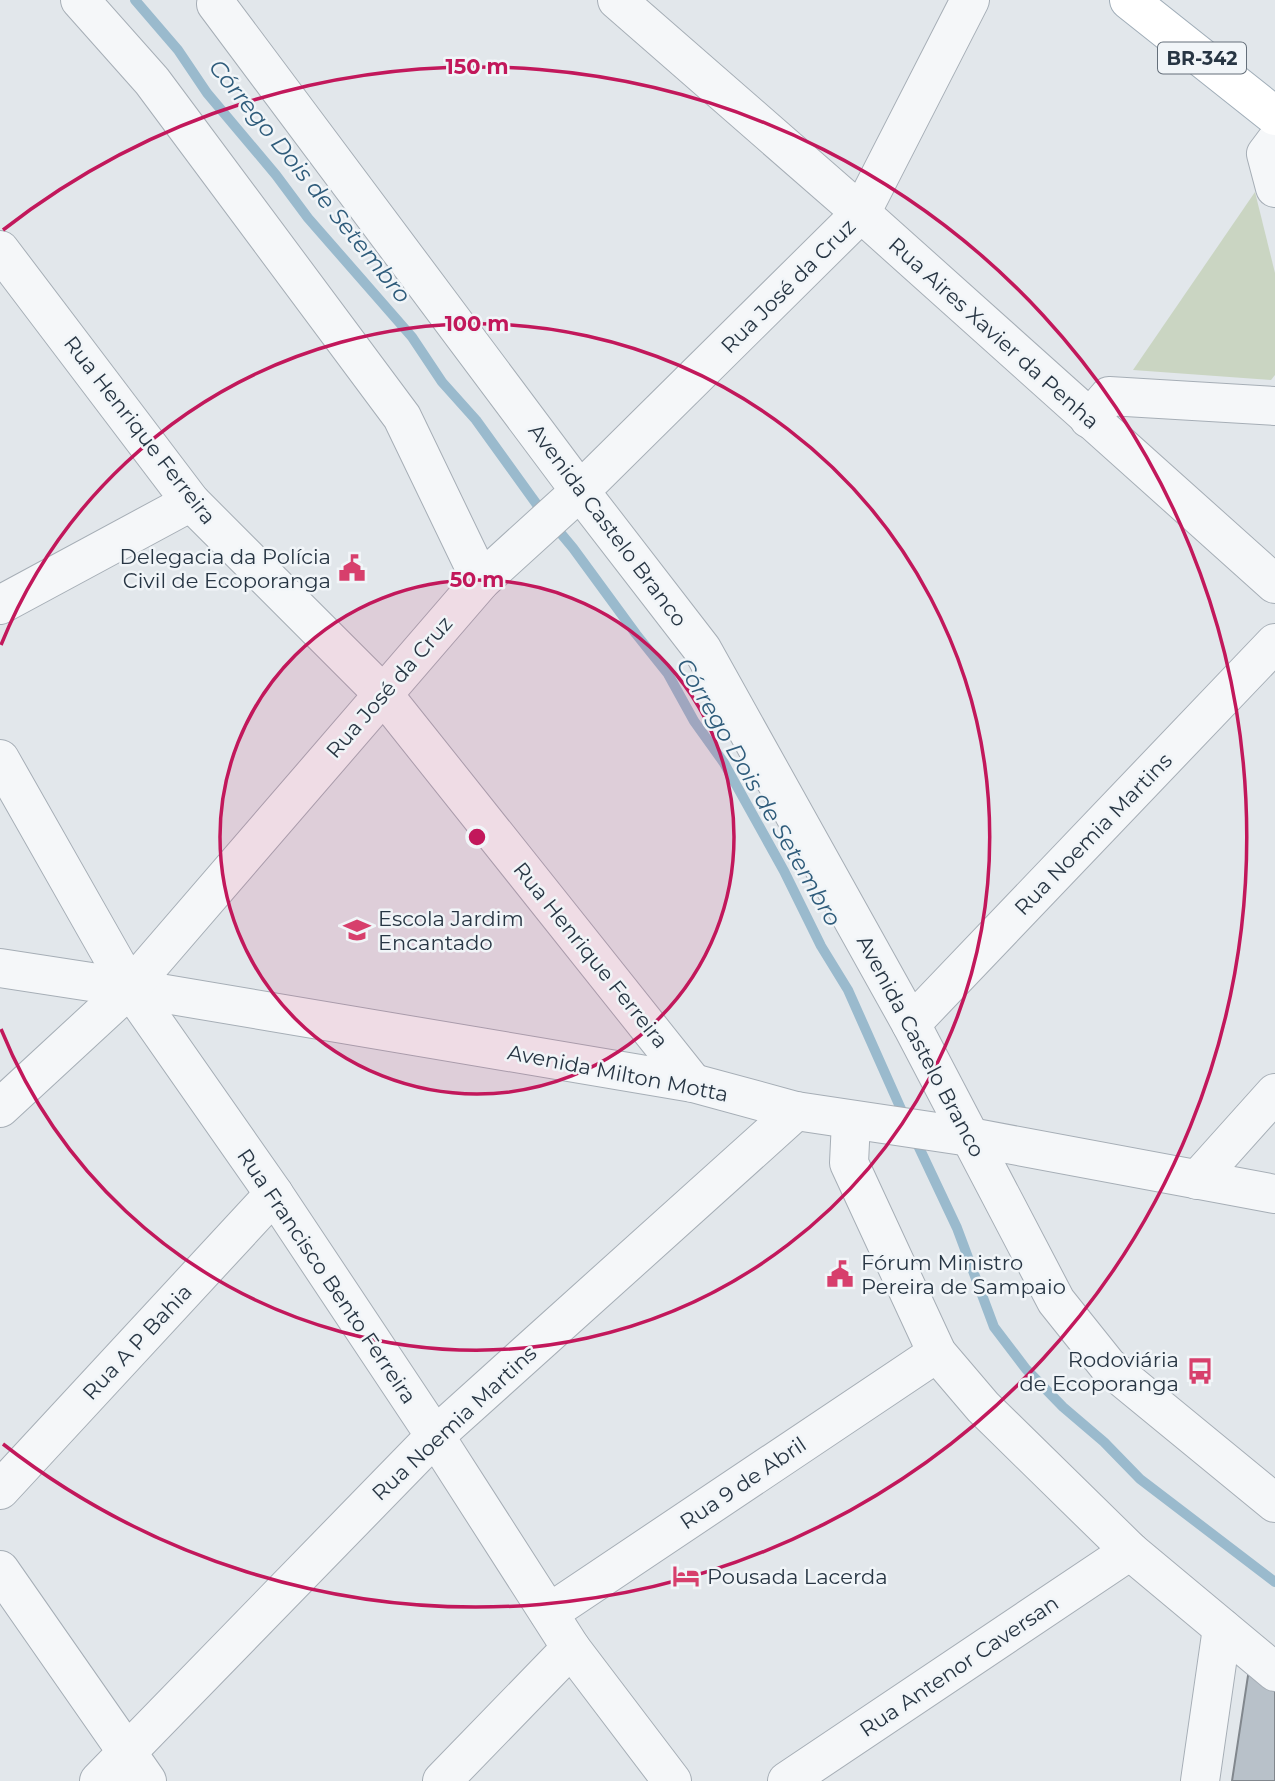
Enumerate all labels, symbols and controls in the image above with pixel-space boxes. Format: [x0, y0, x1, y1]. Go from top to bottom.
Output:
road number: BR-342 [1158, 43, 1246, 74]
water label: Córrego Dois de Setembro [203, 54, 417, 308]
text: 150 m [446, 54, 508, 79]
street label: Rua José da Cruz [716, 214, 860, 358]
street label: Rua Aires Xavier da Penha [884, 232, 1104, 434]
text: 100 m [445, 311, 509, 336]
street label: Rua Henrique Ferreira [59, 331, 221, 529]
street label: Avenida Castelo Branco [524, 419, 692, 631]
place label: Delegacia da Polícia Civil de Ecoporanga [120, 544, 331, 593]
public building icon: Delegacia da Polícia Civil de Ecoporanga [337, 553, 367, 583]
text: 50 m [450, 567, 504, 592]
street label: Rua José da Cruz [321, 611, 457, 763]
water label: Córrego Dois de Setembro [671, 653, 847, 931]
street label: Rua Noemia Martins [1009, 748, 1177, 920]
centre of rings [465, 825, 489, 849]
street label: Rua Henrique Ferreira [508, 857, 674, 1053]
place label: Escola Jardim Encantado [378, 906, 524, 955]
school or university icon: Escola Jardim Encantado [342, 915, 372, 945]
street label: Avenida Castelo Branco [852, 931, 990, 1161]
street label: Avenida Milton Motta [505, 1039, 731, 1107]
street label: Rua Francisco Bento Ferreira [232, 1144, 422, 1408]
place label: Fórum Ministro Pereira de Sampaio [861, 1250, 1066, 1299]
public building icon: Fórum Ministro Pereira de Sampaio [825, 1259, 855, 1289]
street label: Rua A P Bahia [77, 1279, 197, 1405]
street label: Rua Noemia Martins [367, 1340, 541, 1506]
place label: Rodoviária de Ecoporanga [1020, 1347, 1179, 1396]
bus stop icon: Rodoviária de Ecoporanga [1185, 1356, 1215, 1386]
street label: Rua 9 de Abril [675, 1432, 811, 1534]
hotel icon: Pousada Lacerda [671, 1561, 701, 1591]
place label: Pousada Lacerda [707, 1564, 888, 1589]
street label: Rua Antenor Caversan [855, 1590, 1063, 1742]

